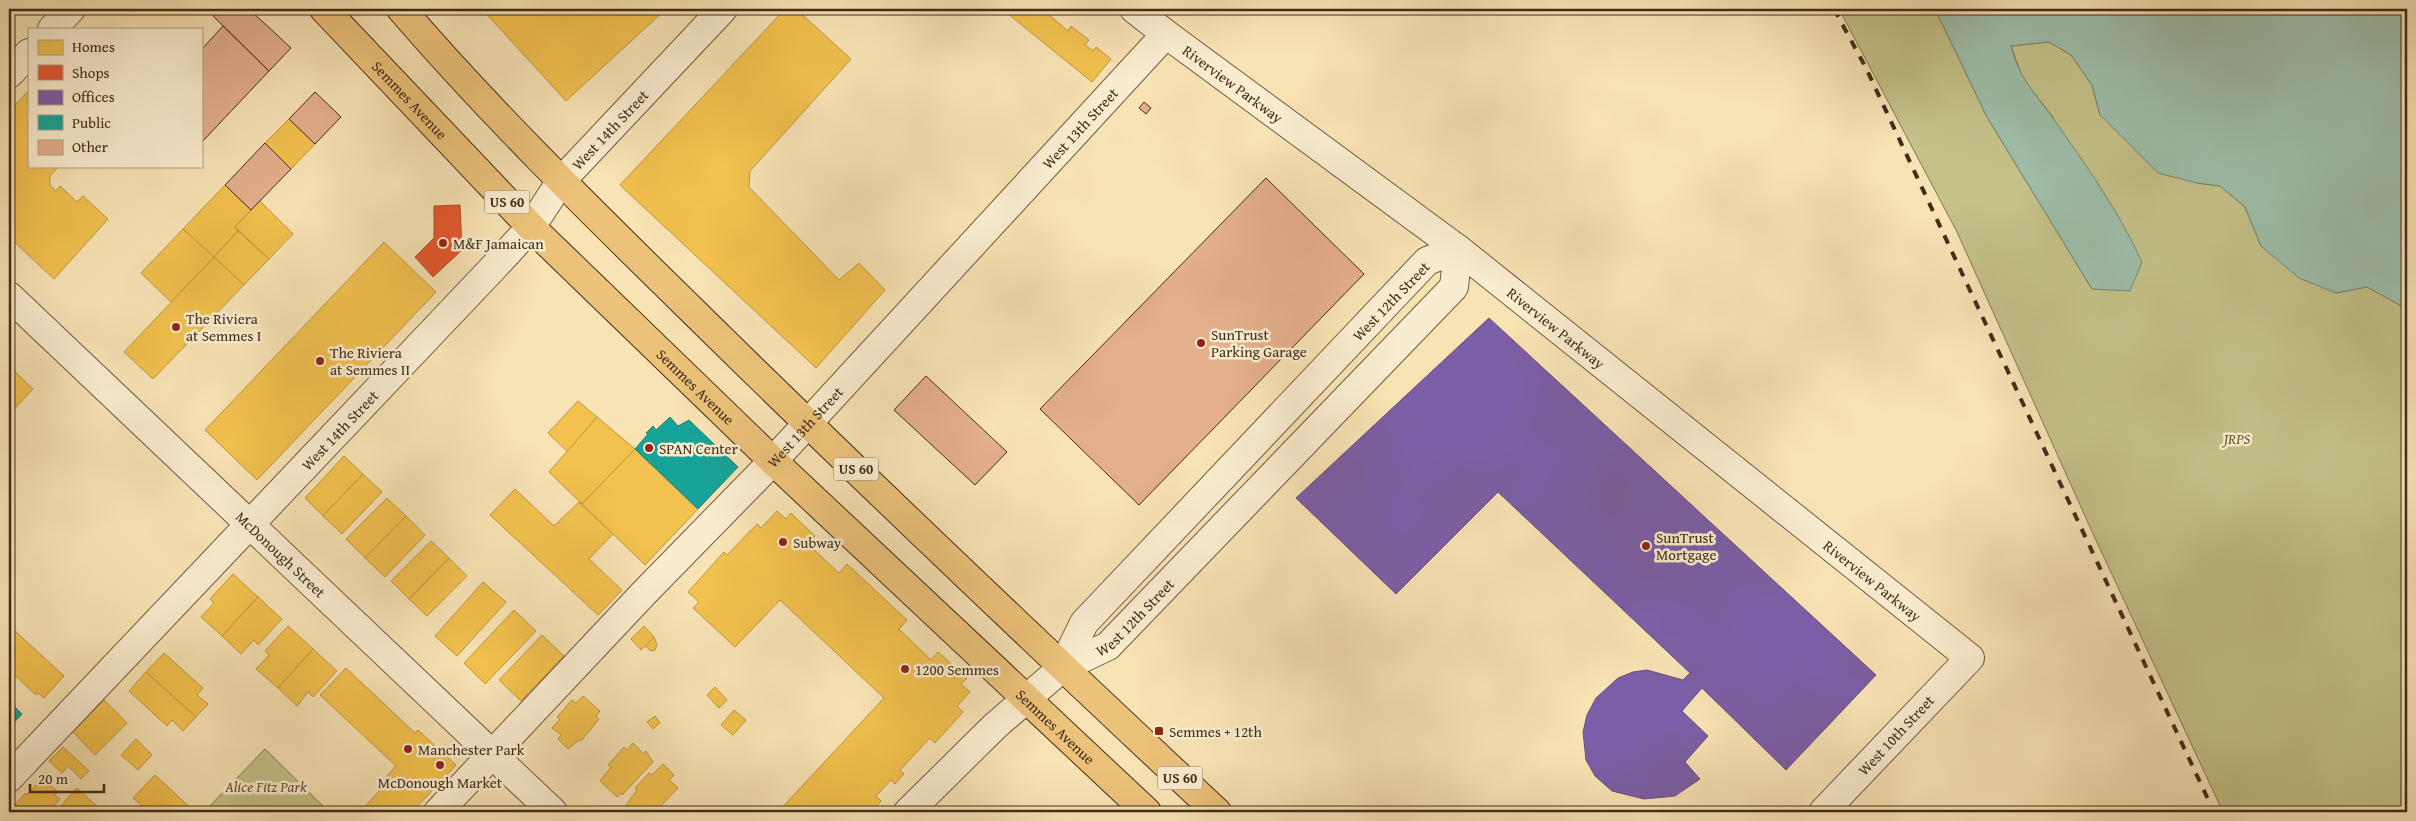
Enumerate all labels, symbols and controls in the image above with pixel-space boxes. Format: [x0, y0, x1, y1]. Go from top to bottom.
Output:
legend [28, 28, 202, 168]
text: Homes [72, 36, 115, 57]
street label: Riverview Parkway [1179, 39, 1288, 128]
street label: Semmes Avenue [368, 56, 453, 144]
text: Shops [72, 62, 109, 83]
street label: West 13th Street [1037, 82, 1123, 173]
street label: West 14th Street [567, 84, 653, 174]
text: Offices [72, 86, 115, 107]
text: Public [72, 112, 111, 133]
text: Other [72, 136, 108, 157]
road number: US 60 [484, 190, 530, 213]
place label: M&F Jamaican [453, 233, 544, 254]
marker: M&F Jamaican [437, 237, 449, 249]
street label: West 12th Street [1348, 256, 1435, 345]
street label: Riverview Parkway [1503, 282, 1610, 373]
place label: The Riviera at Semmes I [186, 308, 261, 346]
marker: The Riviera at Semmes I [170, 321, 182, 333]
place label: SunTrust Parking Garage [1211, 324, 1307, 362]
marker: SunTrust Parking Garage [1195, 337, 1207, 349]
place label: The Riviera at Semmes II [330, 342, 410, 380]
street label: Semmes Avenue [652, 344, 740, 429]
marker: The Riviera at Semmes II [314, 355, 326, 367]
street label: West 13th Street [762, 381, 848, 472]
street label: West 14th Street [296, 385, 383, 475]
park label: JRPS [2221, 428, 2250, 449]
place label: SPAN Center [659, 438, 738, 459]
marker: SPAN Center [643, 442, 655, 454]
road number: US 60 [834, 458, 878, 480]
street label: McDonough Street [231, 506, 331, 602]
place label: SunTrust Mortgage [1656, 527, 1716, 565]
place label: Subway [793, 532, 842, 553]
street label: Riverview Parkway [1819, 535, 1927, 626]
marker: Subway [777, 536, 789, 548]
marker: SunTrust Mortgage [1640, 540, 1652, 552]
street label: West 12th Street [1092, 573, 1179, 661]
place label: 1200 Semmes [915, 659, 999, 680]
marker: 1200 Semmes [899, 663, 911, 675]
street label: Semmes Avenue [1012, 684, 1100, 769]
street label: West 10th Street [1853, 690, 1939, 780]
place label: Semmes + 12th [1169, 721, 1262, 742]
marker: Semmes + 12th [1153, 725, 1165, 737]
place label: Manchester Park [418, 739, 525, 760]
marker: Manchester Park [402, 743, 414, 755]
marker: McDonough Market [434, 759, 446, 771]
scale bar [30, 761, 104, 793]
road number: US 60 [1158, 766, 1202, 790]
text: 20 m [38, 768, 69, 789]
place label: McDonough Market [378, 772, 503, 793]
park label: Alice Fitz Park [224, 776, 307, 797]

